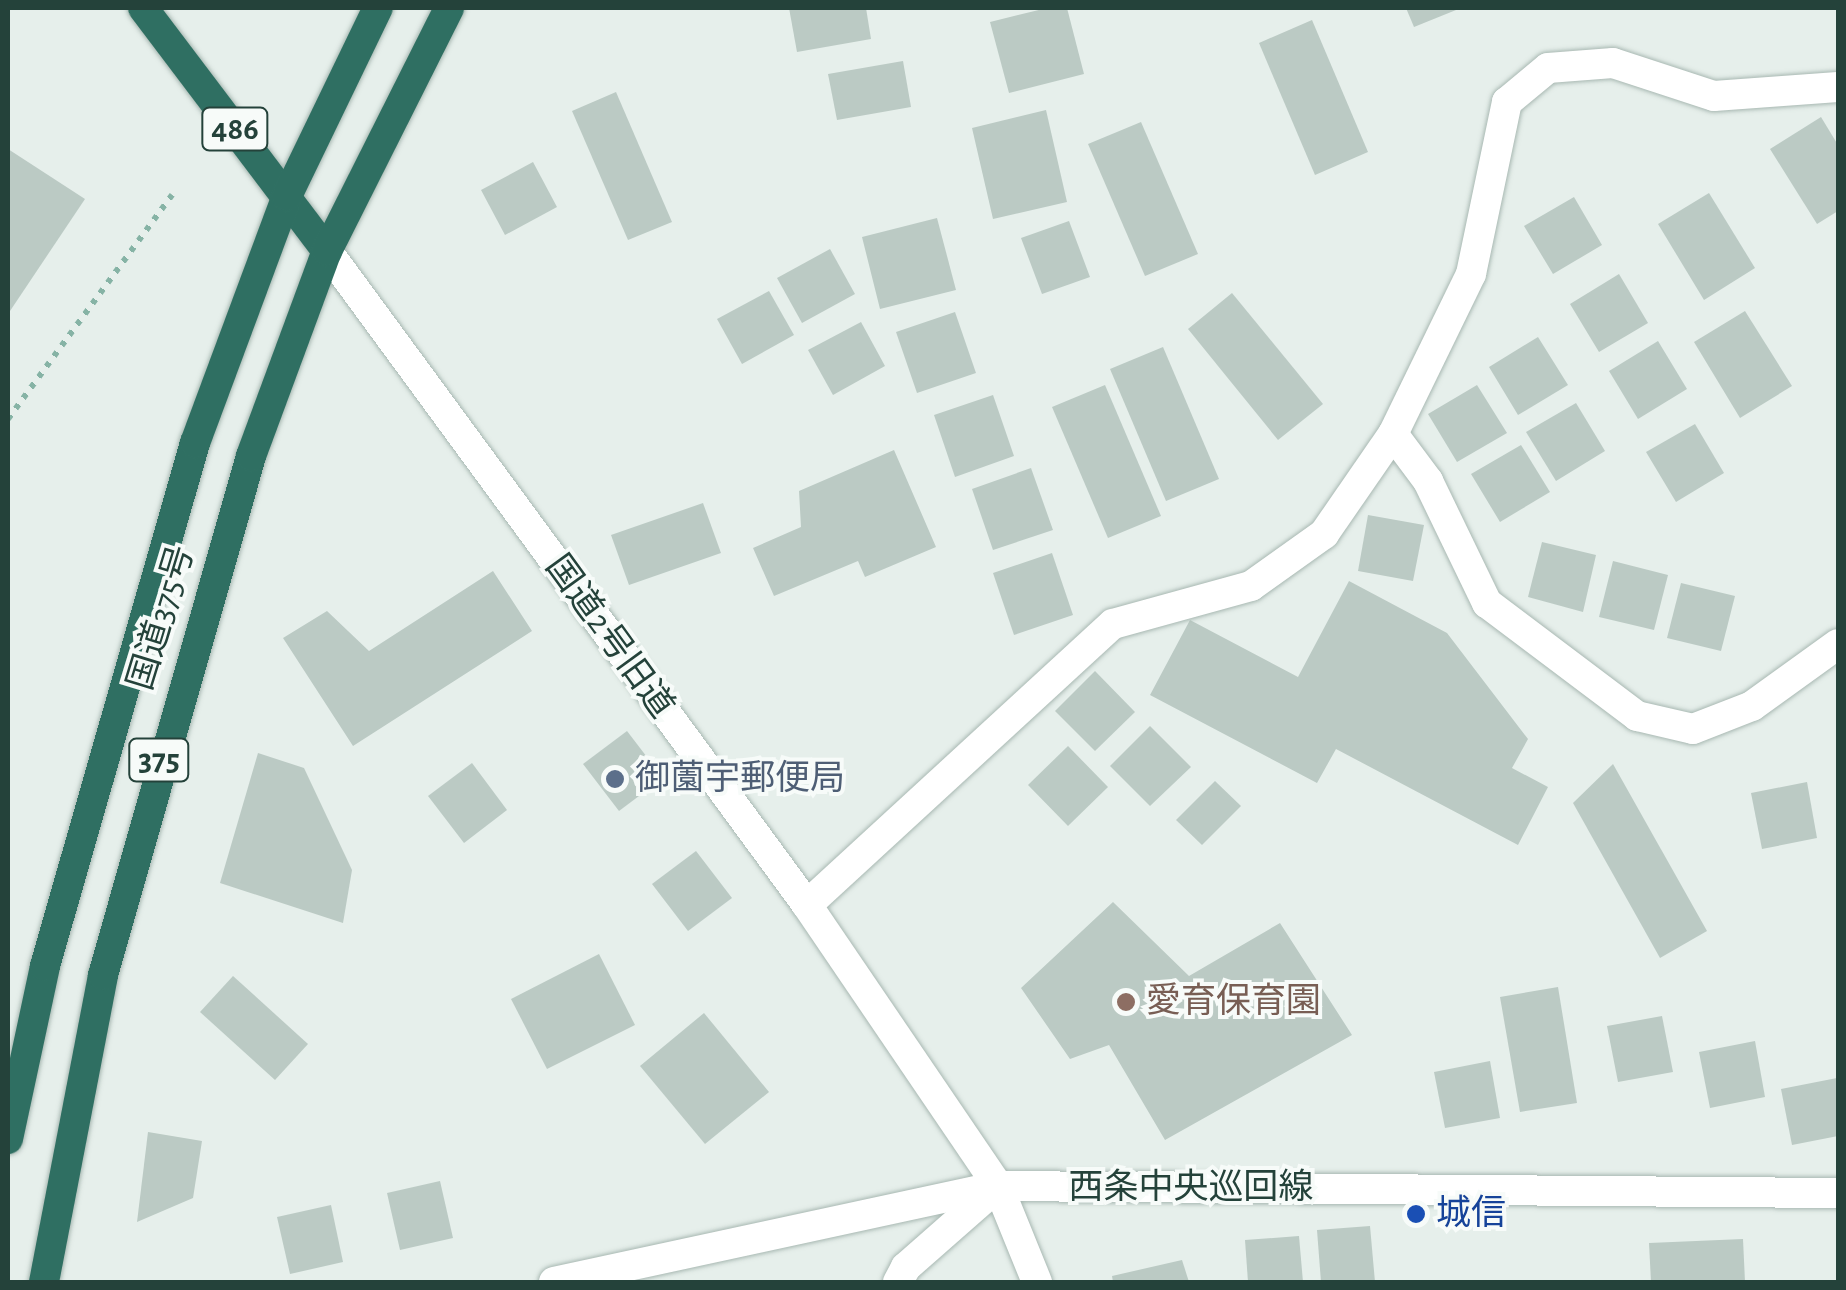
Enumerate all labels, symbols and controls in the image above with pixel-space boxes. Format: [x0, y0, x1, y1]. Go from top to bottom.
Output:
road number: 486 [200, 102, 270, 156]
street label: 国道375号 [120, 541, 204, 695]
street label: 国道2号旧道 [536, 547, 682, 727]
road number: 375 [126, 733, 192, 787]
place label: 御薗宇郵便局 [635, 758, 845, 800]
marker: 御薗宇郵便局 [604, 768, 626, 790]
place label: 愛育保育園 [1146, 981, 1321, 1023]
marker: 愛育保育園 [1115, 991, 1137, 1013]
street label: 西条中央巡回線 [1069, 1167, 1313, 1209]
place label: 城信 [1436, 1193, 1506, 1235]
marker: 城信 [1405, 1203, 1427, 1225]

